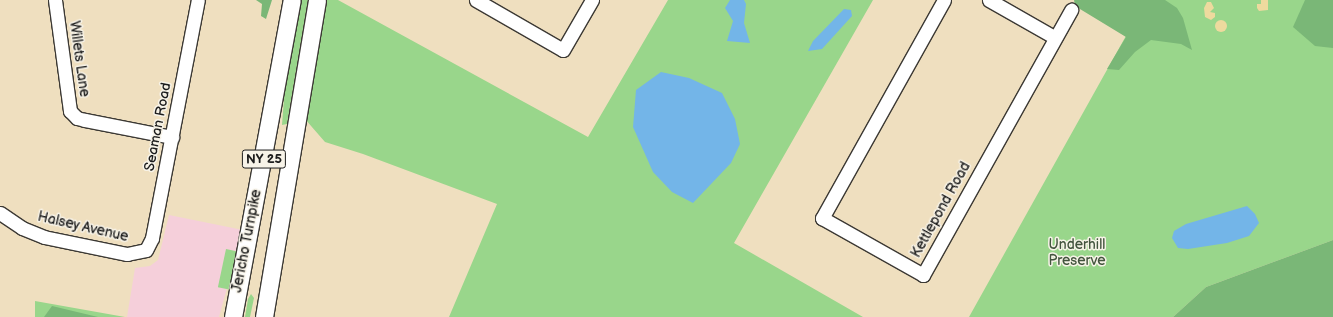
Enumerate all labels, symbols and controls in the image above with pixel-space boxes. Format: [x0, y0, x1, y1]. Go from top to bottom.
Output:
street label: Willets Lane [65, 20, 93, 98]
street label: Seaman Road [141, 81, 175, 173]
road number: NY 25 [241, 148, 287, 170]
street label: Kettlepond Road [908, 159, 974, 261]
street label: Jericho Turnpike [229, 188, 265, 294]
street label: Halsey Avenue [36, 208, 130, 246]
park label: Underhill Preserve [1048, 237, 1106, 270]

